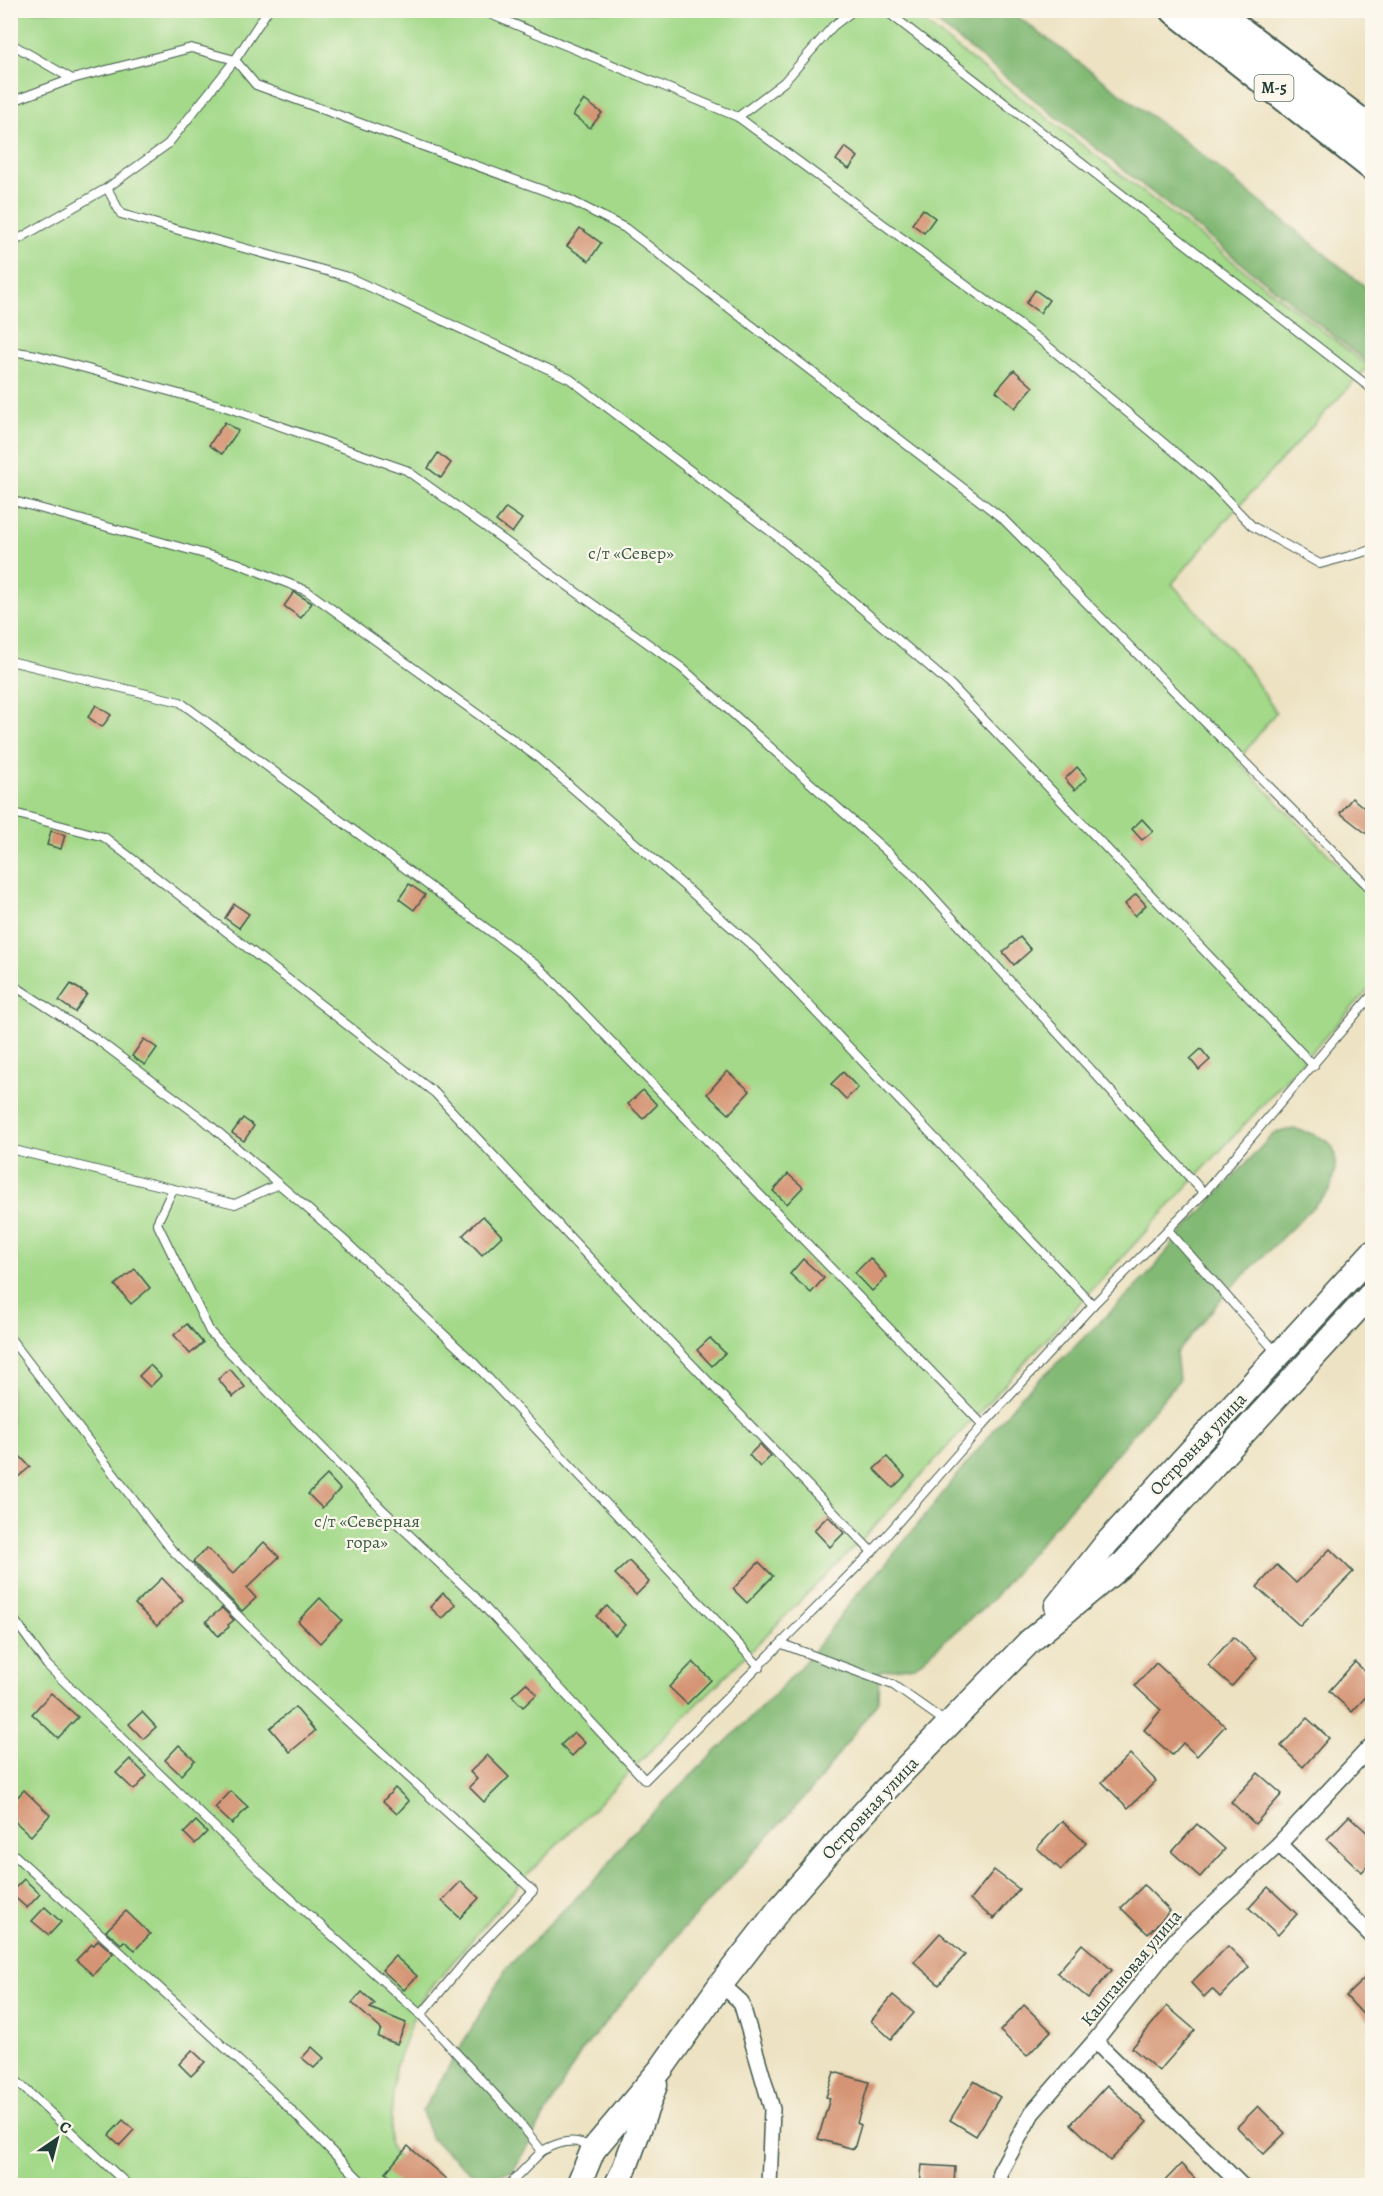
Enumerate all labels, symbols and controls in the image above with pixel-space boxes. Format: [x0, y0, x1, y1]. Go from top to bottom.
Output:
road number: М-5 [1254, 75, 1294, 101]
park label: с/т «Север» [588, 541, 674, 565]
street label: Островная улица [1144, 1387, 1252, 1501]
park label: с/т «Северная гора» [314, 1509, 420, 1554]
street label: Островная улица [816, 1751, 924, 1865]
street label: Каштановая улица [1075, 1904, 1187, 2031]
north arrow [27, 2109, 87, 2169]
text: С [55, 2116, 75, 2139]

